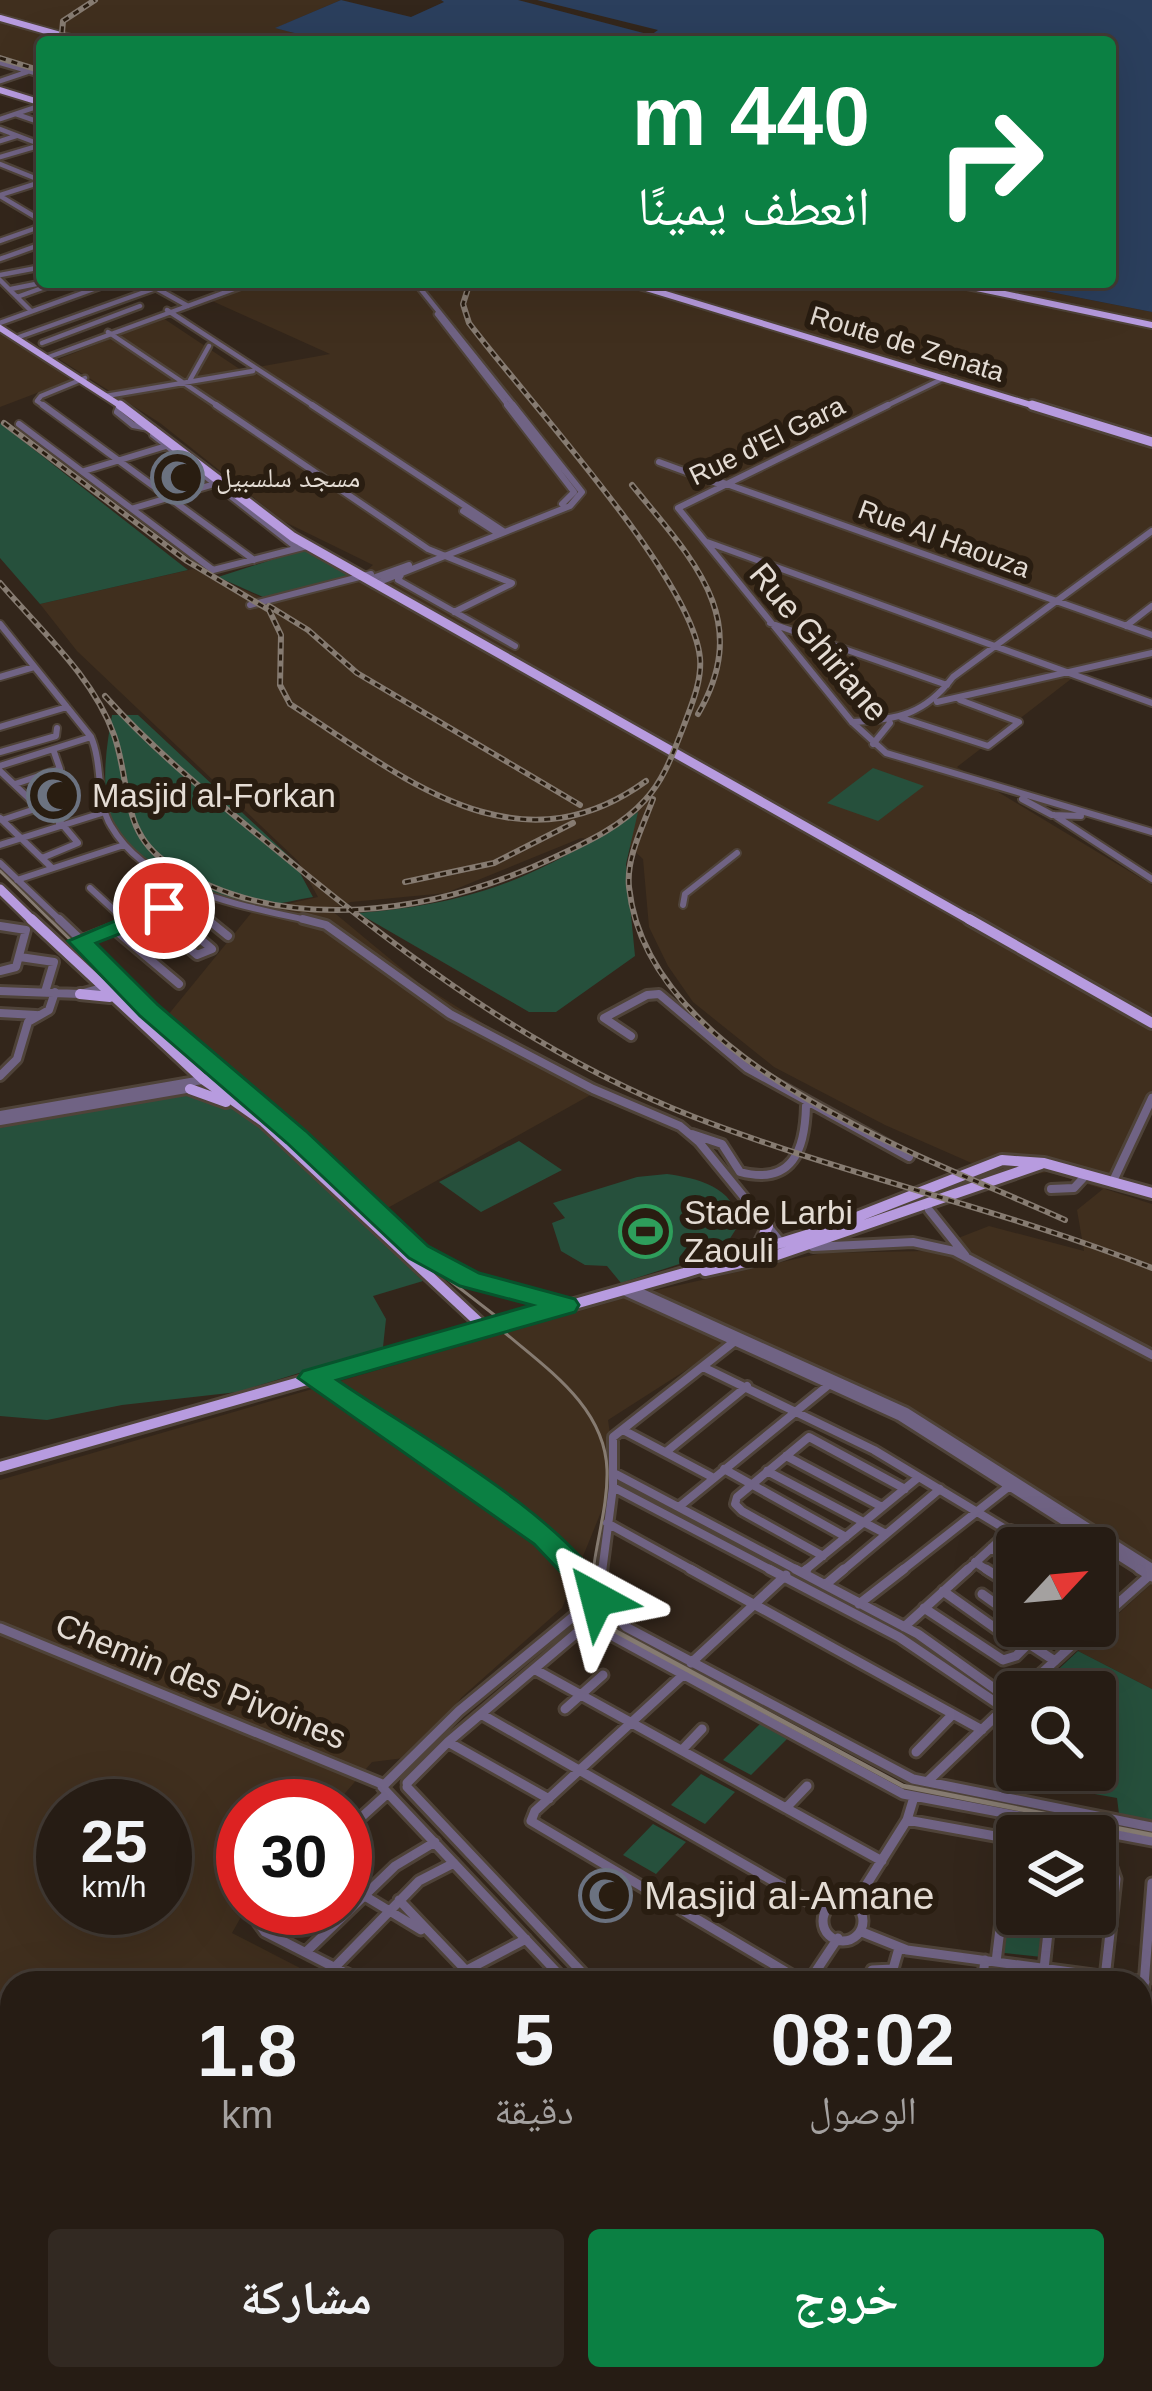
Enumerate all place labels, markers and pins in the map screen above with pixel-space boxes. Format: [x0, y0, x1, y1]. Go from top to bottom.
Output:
mosque icon: مسجد سلسبيل [149, 450, 205, 506]
place label: مسجد سلسبيل [216, 463, 360, 494]
mosque icon: Masjid al-Forkan [25, 767, 81, 823]
place label: Masjid al-Forkan [92, 777, 336, 814]
pin [113, 857, 215, 959]
place label: Stade Larbi Zaouli [684, 1194, 853, 1269]
sports icon: Stade Larbi Zaouli [617, 1203, 673, 1259]
mosque icon: Masjid al-Amane [577, 1867, 633, 1923]
place label: Masjid al-Amane [644, 1874, 934, 1917]

